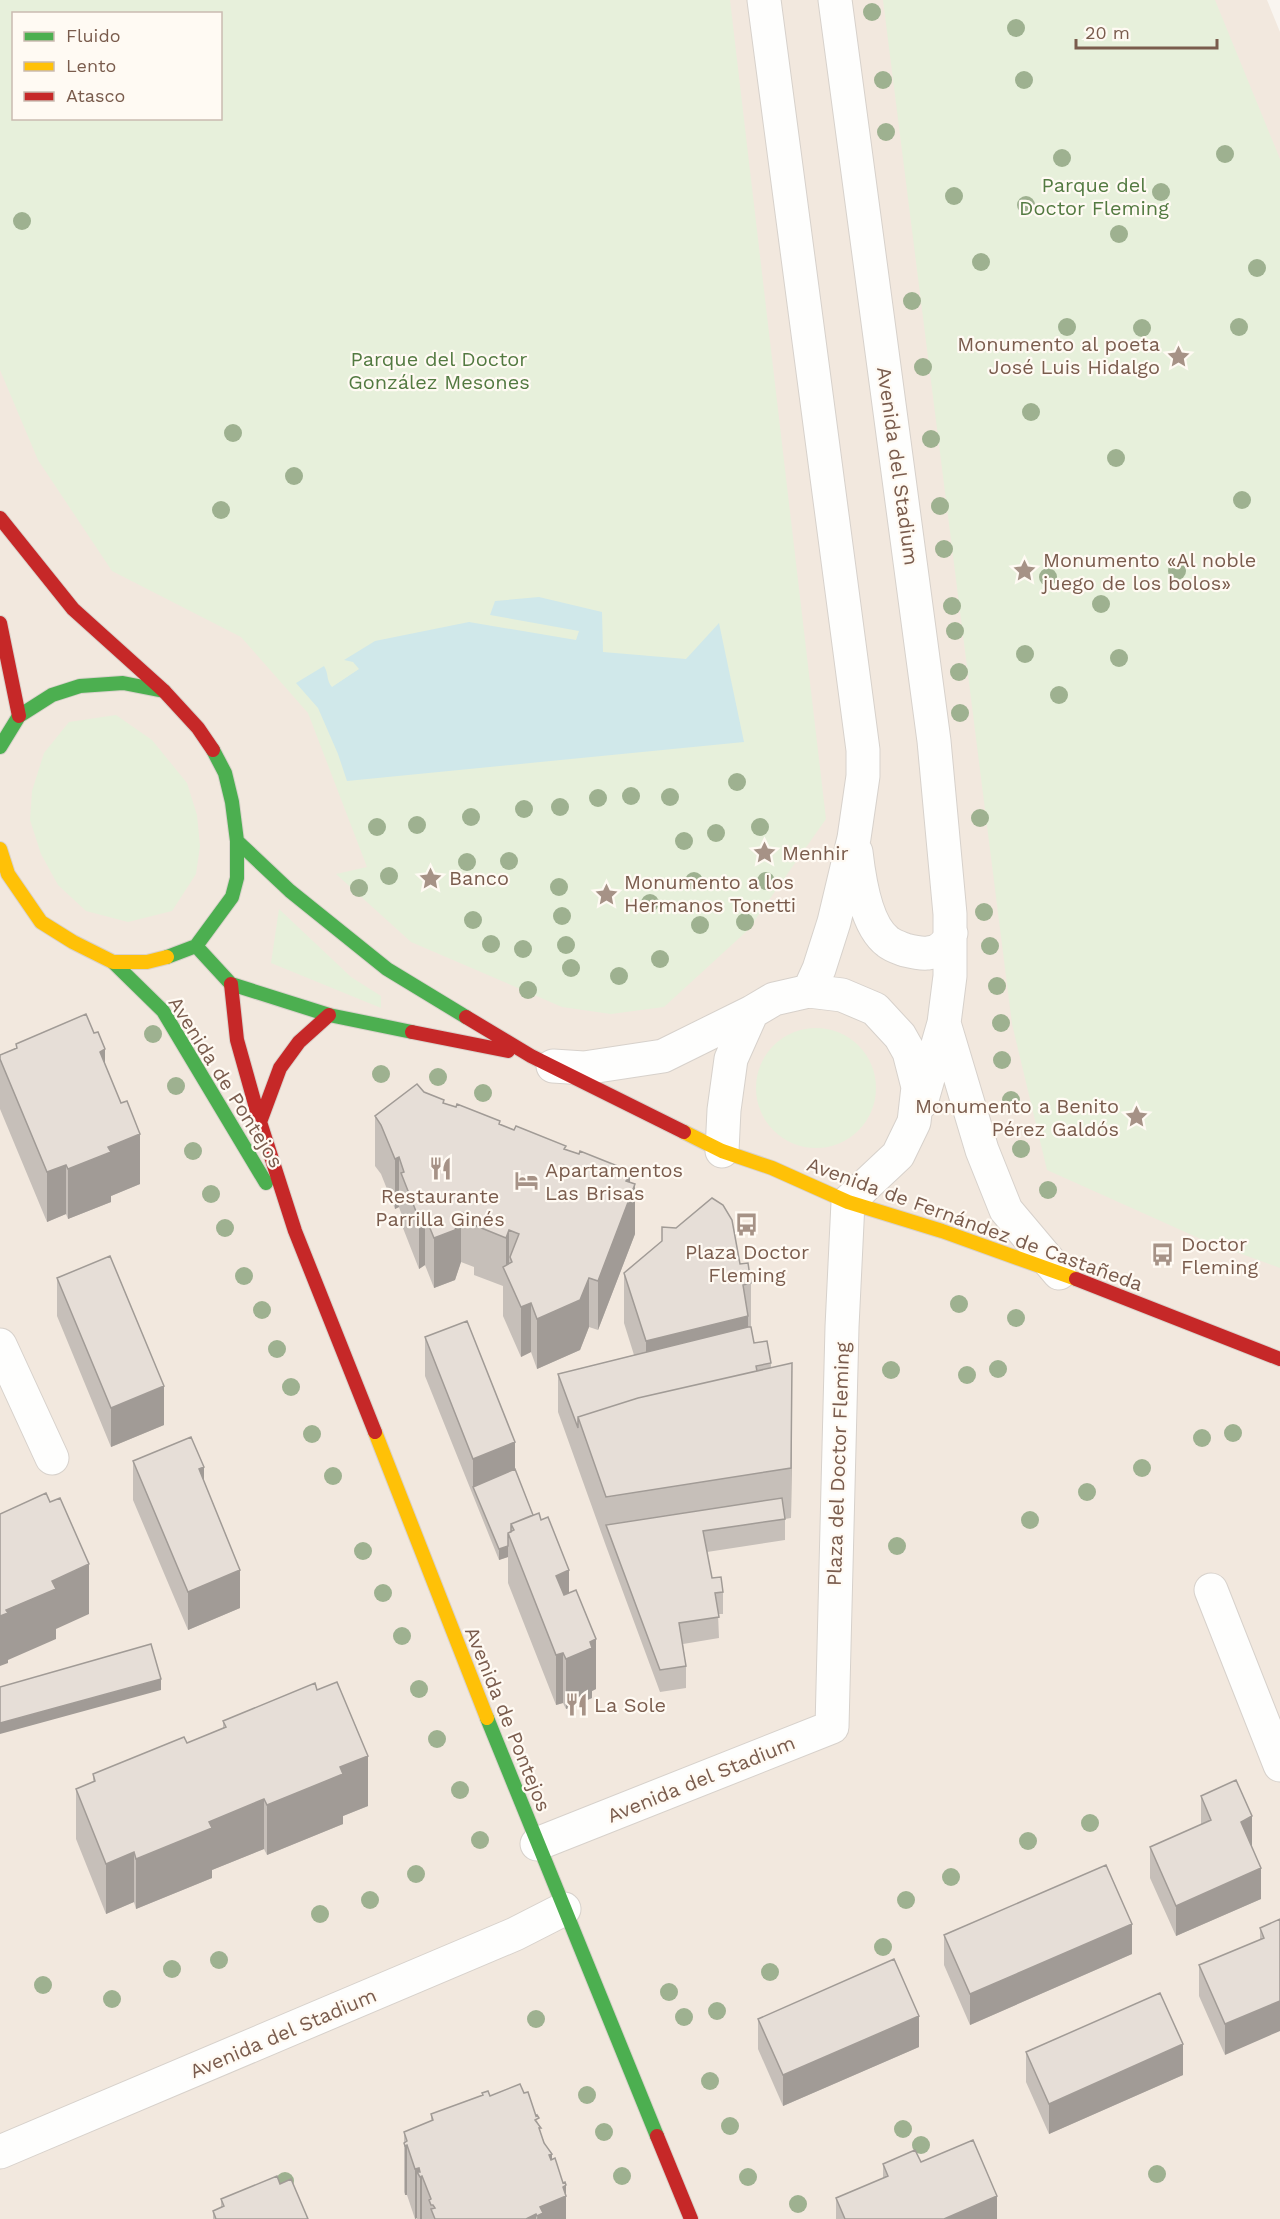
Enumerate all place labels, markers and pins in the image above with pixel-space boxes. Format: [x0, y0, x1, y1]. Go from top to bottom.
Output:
place label: Monumento al poeta José Luis Hidalgo [957, 332, 1160, 379]
place icon: Monumento al poeta José Luis Hidalgo [1165, 343, 1191, 369]
place label: Monumento «Al noble juego de los bolos» [1041, 548, 1256, 595]
place icon: Monumento «Al noble juego de los bolos» [1012, 558, 1038, 584]
place icon: Menhir [751, 840, 777, 866]
place label: Menhir [782, 841, 849, 865]
place icon: Banco [418, 865, 444, 891]
place label: Banco [449, 866, 509, 890]
place label: Monumento a los Hermanos Tonetti [624, 870, 796, 917]
place icon: Monumento a los Hermanos Tonetti [593, 881, 619, 907]
place label: Monumento a Benito Pérez Galdós [915, 1094, 1119, 1141]
place icon: Monumento a Benito Pérez Galdós [1124, 1104, 1150, 1130]
restaurant icon: Restaurante Parrilla Ginés [427, 1156, 453, 1182]
place label: Apartamentos Las Brisas [545, 1158, 683, 1205]
hotel icon: Apartamentos Las Brisas [514, 1168, 540, 1194]
place label: Restaurante Parrilla Ginés [375, 1184, 505, 1231]
bus stop icon: Plaza Doctor Fleming [734, 1212, 760, 1238]
place label: Doctor Fleming [1181, 1232, 1259, 1279]
place label: Plaza Doctor Fleming [685, 1240, 809, 1287]
bus stop icon: Doctor Fleming [1150, 1242, 1176, 1268]
restaurant icon: La Sole [563, 1692, 589, 1718]
place label: La Sole [594, 1693, 666, 1717]

